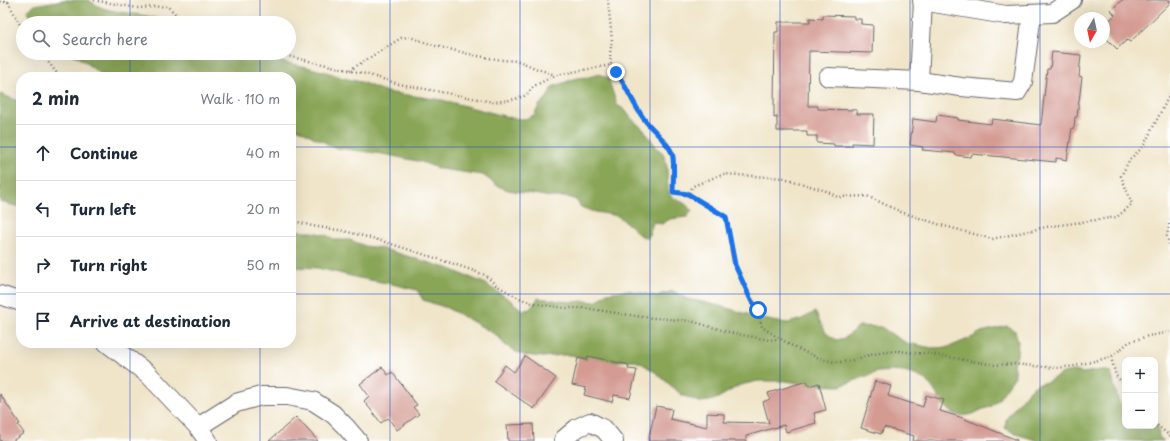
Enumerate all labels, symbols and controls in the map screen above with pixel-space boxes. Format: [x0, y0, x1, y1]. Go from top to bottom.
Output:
north arrow [1074, 12, 1110, 48]
search box [16, 16, 296, 60]
icon: search [30, 27, 52, 49]
text: Search here [62, 27, 148, 50]
route end [607, 63, 625, 81]
text: 2 min [32, 85, 79, 111]
text: Walk · 110 m [201, 89, 280, 108]
text: Continue [70, 141, 138, 164]
icon: ahead [32, 142, 54, 164]
text: 40 m [246, 143, 280, 162]
text: Turn left [70, 197, 136, 220]
icon: left [32, 198, 54, 220]
text: 20 m [246, 199, 280, 218]
text: Turn right [70, 253, 147, 276]
icon: right [32, 254, 54, 276]
text: 50 m [246, 255, 280, 274]
route start [749, 301, 767, 319]
text: Arrive at destination [70, 309, 231, 332]
icon: arrive [32, 310, 54, 332]
map controls [1122, 357, 1158, 429]
button: + [1122, 357, 1158, 393]
button: − [1122, 393, 1158, 429]

